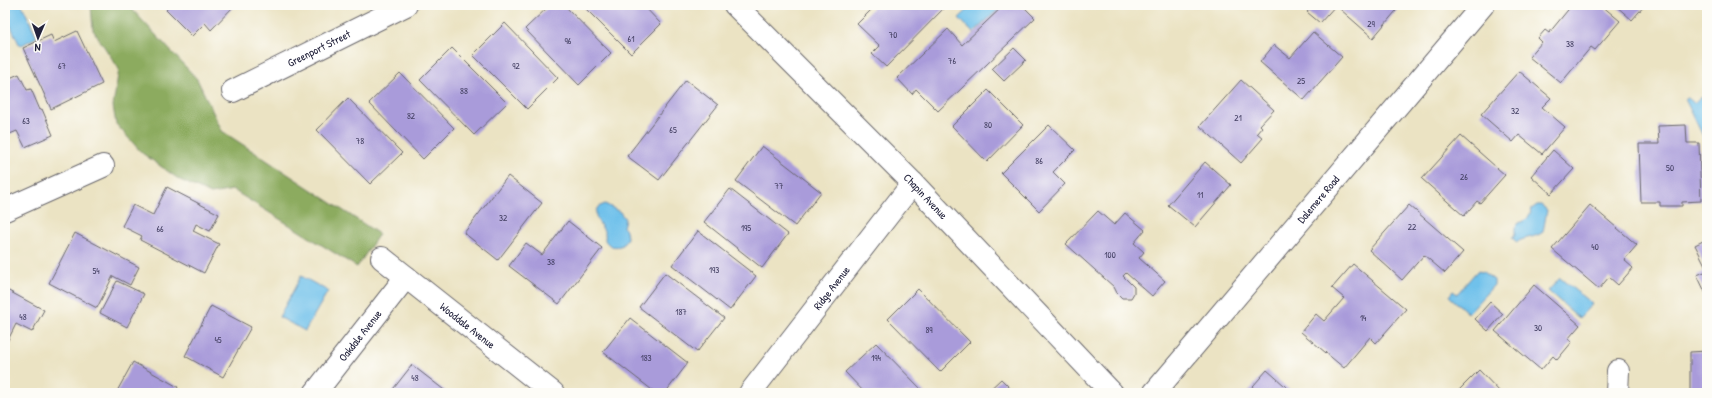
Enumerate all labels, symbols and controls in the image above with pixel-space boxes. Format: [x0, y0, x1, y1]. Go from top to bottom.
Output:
north arrow [18, 18, 58, 58]
house number: 29 [1367, 18, 1375, 30]
street label: Greenport Street [285, 27, 353, 70]
house number: 70 [889, 29, 897, 41]
house number: 61 [628, 33, 634, 45]
house number: 96 [565, 35, 572, 47]
house number: 38 [1566, 38, 1574, 50]
text: N [34, 41, 41, 55]
house number: 76 [948, 55, 956, 67]
house number: 67 [58, 60, 67, 72]
house number: 92 [512, 60, 521, 72]
house number: 25 [1297, 75, 1305, 87]
house number: 88 [460, 85, 468, 97]
house number: 32 [1511, 105, 1520, 117]
house number: 82 [407, 110, 416, 122]
house number: 21 [1234, 112, 1242, 124]
house number: 63 [22, 115, 30, 127]
house number: 80 [984, 119, 992, 131]
house number: 65 [669, 124, 677, 136]
house number: 78 [356, 135, 364, 147]
house number: 86 [1035, 155, 1043, 167]
house number: 50 [1666, 162, 1674, 174]
street label: Chapin Avenue [901, 171, 951, 222]
house number: 26 [1460, 171, 1468, 183]
street label: Dalemere Road [1294, 172, 1343, 226]
house number: 77 [775, 180, 784, 192]
house number: 11 [1197, 189, 1203, 201]
house number: 32 [499, 212, 508, 224]
house number: 22 [1408, 221, 1417, 233]
house number: 195 [741, 222, 751, 234]
house number: 66 [156, 223, 164, 235]
house number: 40 [1591, 241, 1599, 253]
house number: 100 [1104, 249, 1116, 261]
house number: 38 [547, 256, 555, 268]
street label: Ridge Avenue [810, 263, 853, 313]
house number: 193 [709, 264, 719, 276]
house number: 54 [92, 265, 100, 277]
street label: Wooddale Avenue [437, 299, 498, 352]
house number: 187 [675, 306, 687, 318]
street label: Oakdale Avenue [336, 307, 385, 364]
house number: 48 [19, 311, 27, 323]
house number: 14 [1360, 312, 1367, 324]
house number: 30 [1534, 322, 1542, 334]
house number: 89 [925, 324, 933, 336]
house number: 45 [214, 334, 222, 346]
house number: 183 [640, 352, 652, 364]
house number: 194 [871, 352, 882, 364]
house number: 48 [411, 372, 419, 384]

